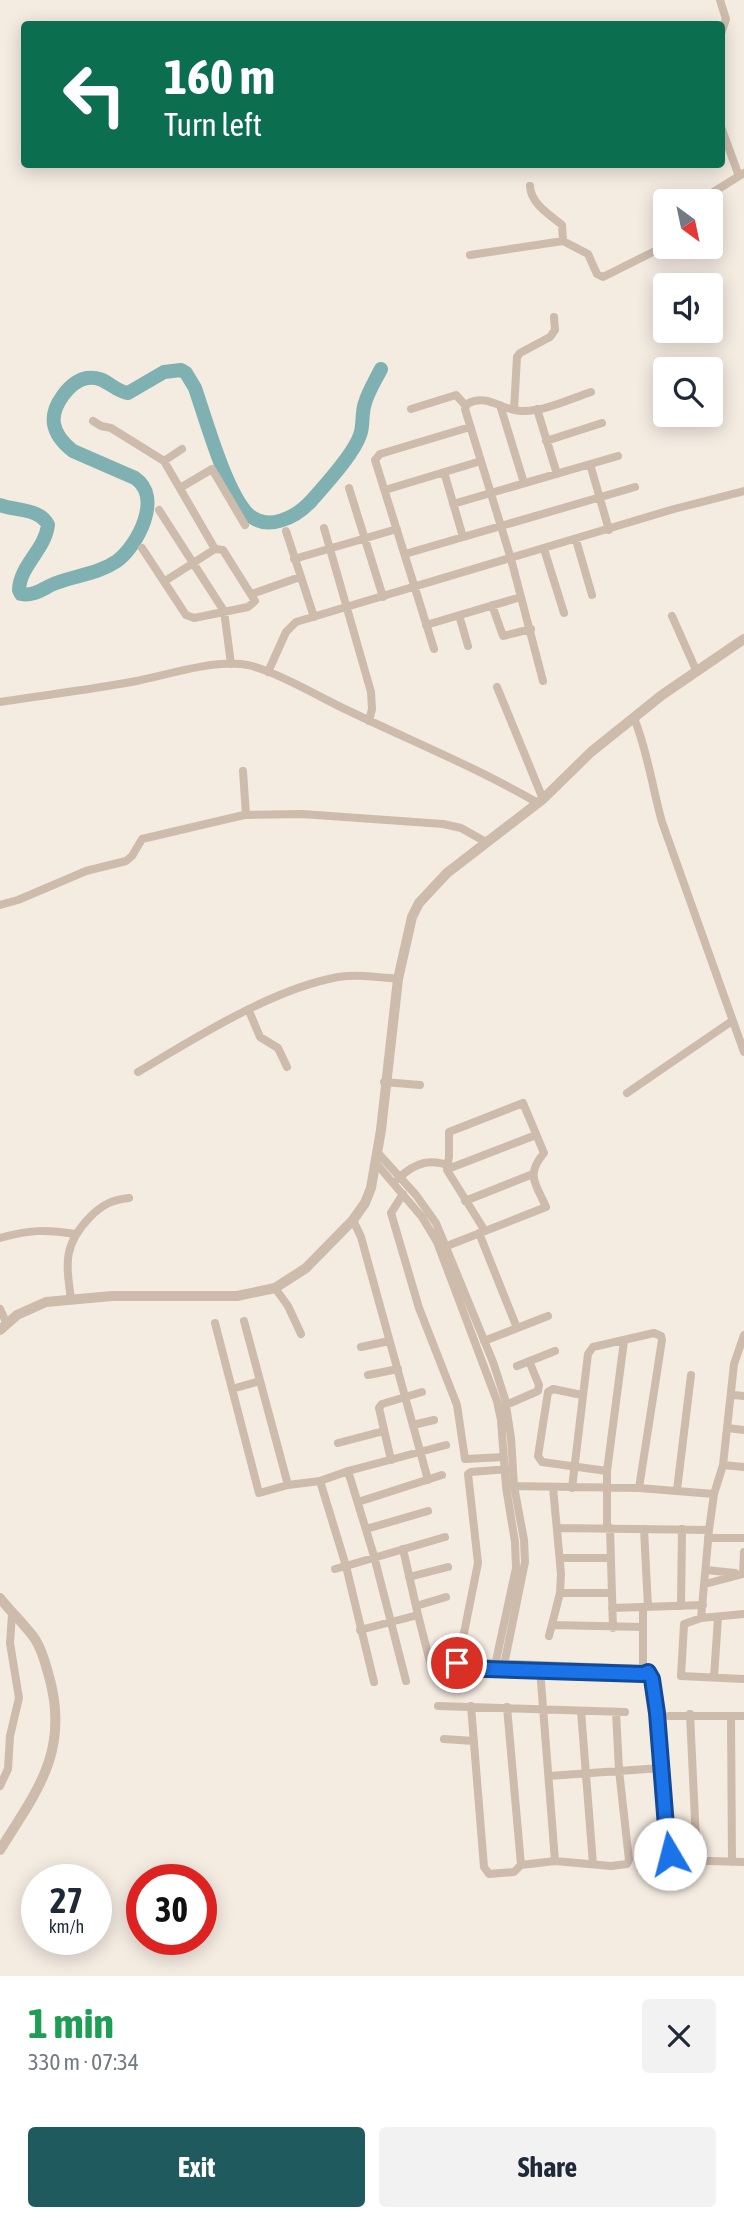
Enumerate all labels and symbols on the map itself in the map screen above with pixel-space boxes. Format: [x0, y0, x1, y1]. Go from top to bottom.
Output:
north arrow [653, 189, 723, 259]
pin [427, 1633, 487, 1693]
position arrow [633, 1817, 707, 1891]
speed limit sign: 30 [126, 1864, 217, 1955]

